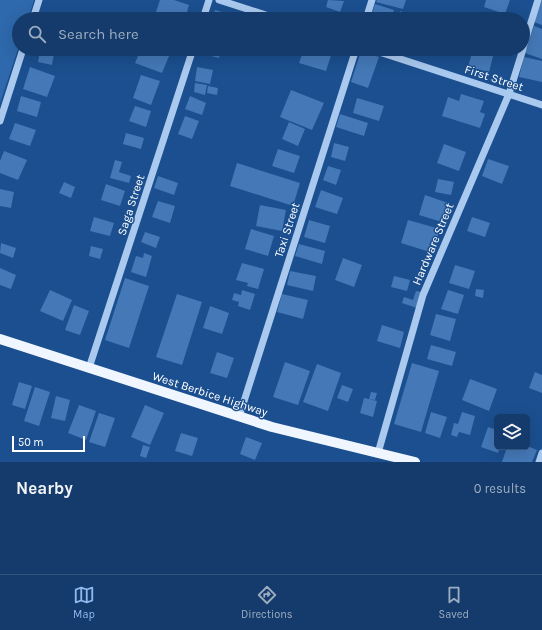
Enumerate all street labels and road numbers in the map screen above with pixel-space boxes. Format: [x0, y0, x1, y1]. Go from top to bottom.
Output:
street label: First Street [463, 62, 526, 94]
street label: Saga Street [115, 172, 148, 237]
street label: Taxi Street [272, 200, 303, 259]
street label: Hardware Street [409, 200, 457, 287]
street label: West Berbice Highway [151, 369, 270, 419]

